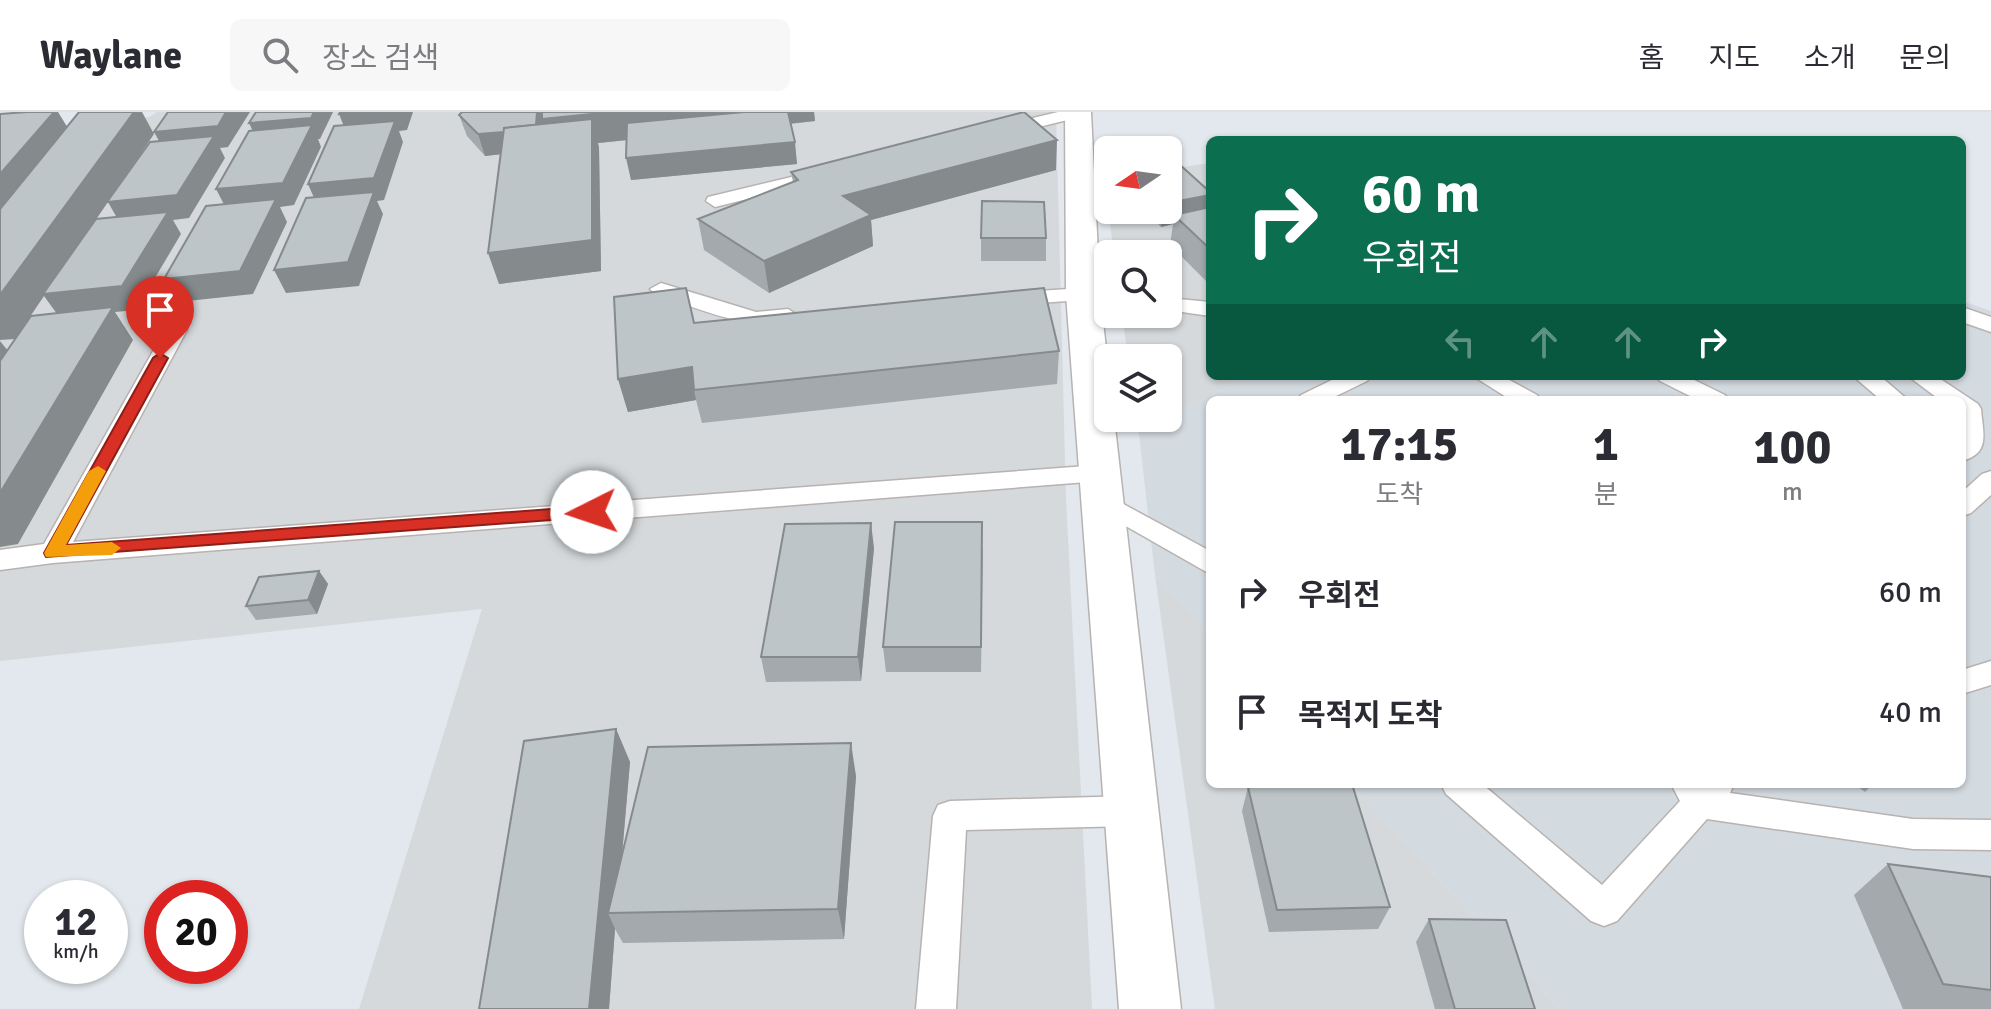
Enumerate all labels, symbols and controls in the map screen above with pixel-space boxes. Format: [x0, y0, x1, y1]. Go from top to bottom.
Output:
search box [230, 19, 790, 91]
text: Waylane [40, 32, 182, 79]
icon: search [258, 33, 302, 77]
text: 장소 검색 [322, 40, 439, 77]
text: 홈 [1639, 41, 1664, 75]
text: 지도 [1708, 41, 1760, 75]
text: 소개 [1804, 41, 1855, 75]
text: 문의 [1899, 41, 1951, 75]
north arrow [1094, 136, 1182, 224]
map controls [1094, 136, 1182, 432]
text: 60 m [1362, 159, 1480, 228]
icon: right [1230, 168, 1334, 272]
text: 우회전 [1362, 236, 1461, 281]
button: search [1094, 240, 1182, 328]
pin [126, 276, 194, 358]
icon: arrive [138, 288, 182, 332]
icon: left [1438, 320, 1482, 364]
icon: ahead [1522, 320, 1566, 364]
icon: ahead [1606, 320, 1650, 364]
icon: right [1690, 320, 1734, 364]
button: layers [1094, 344, 1182, 432]
text: 17:15 [1341, 415, 1458, 474]
text: 1 [1593, 415, 1619, 474]
text: 100 [1754, 418, 1831, 477]
position arrow [550, 470, 634, 554]
text: m [1782, 476, 1803, 508]
text: 도착 [1376, 479, 1423, 511]
text: 분 [1594, 479, 1618, 511]
icon: right [1230, 570, 1274, 614]
text: 60 m [1879, 574, 1942, 611]
text: 우회전 [1298, 577, 1381, 614]
icon: arrive [1230, 690, 1274, 734]
text: 40 m [1879, 694, 1942, 731]
text: 목적지 도착 [1298, 697, 1443, 734]
speed limit sign: 20 [144, 880, 248, 984]
text: 12 [54, 897, 98, 947]
text: km/h [53, 939, 99, 964]

